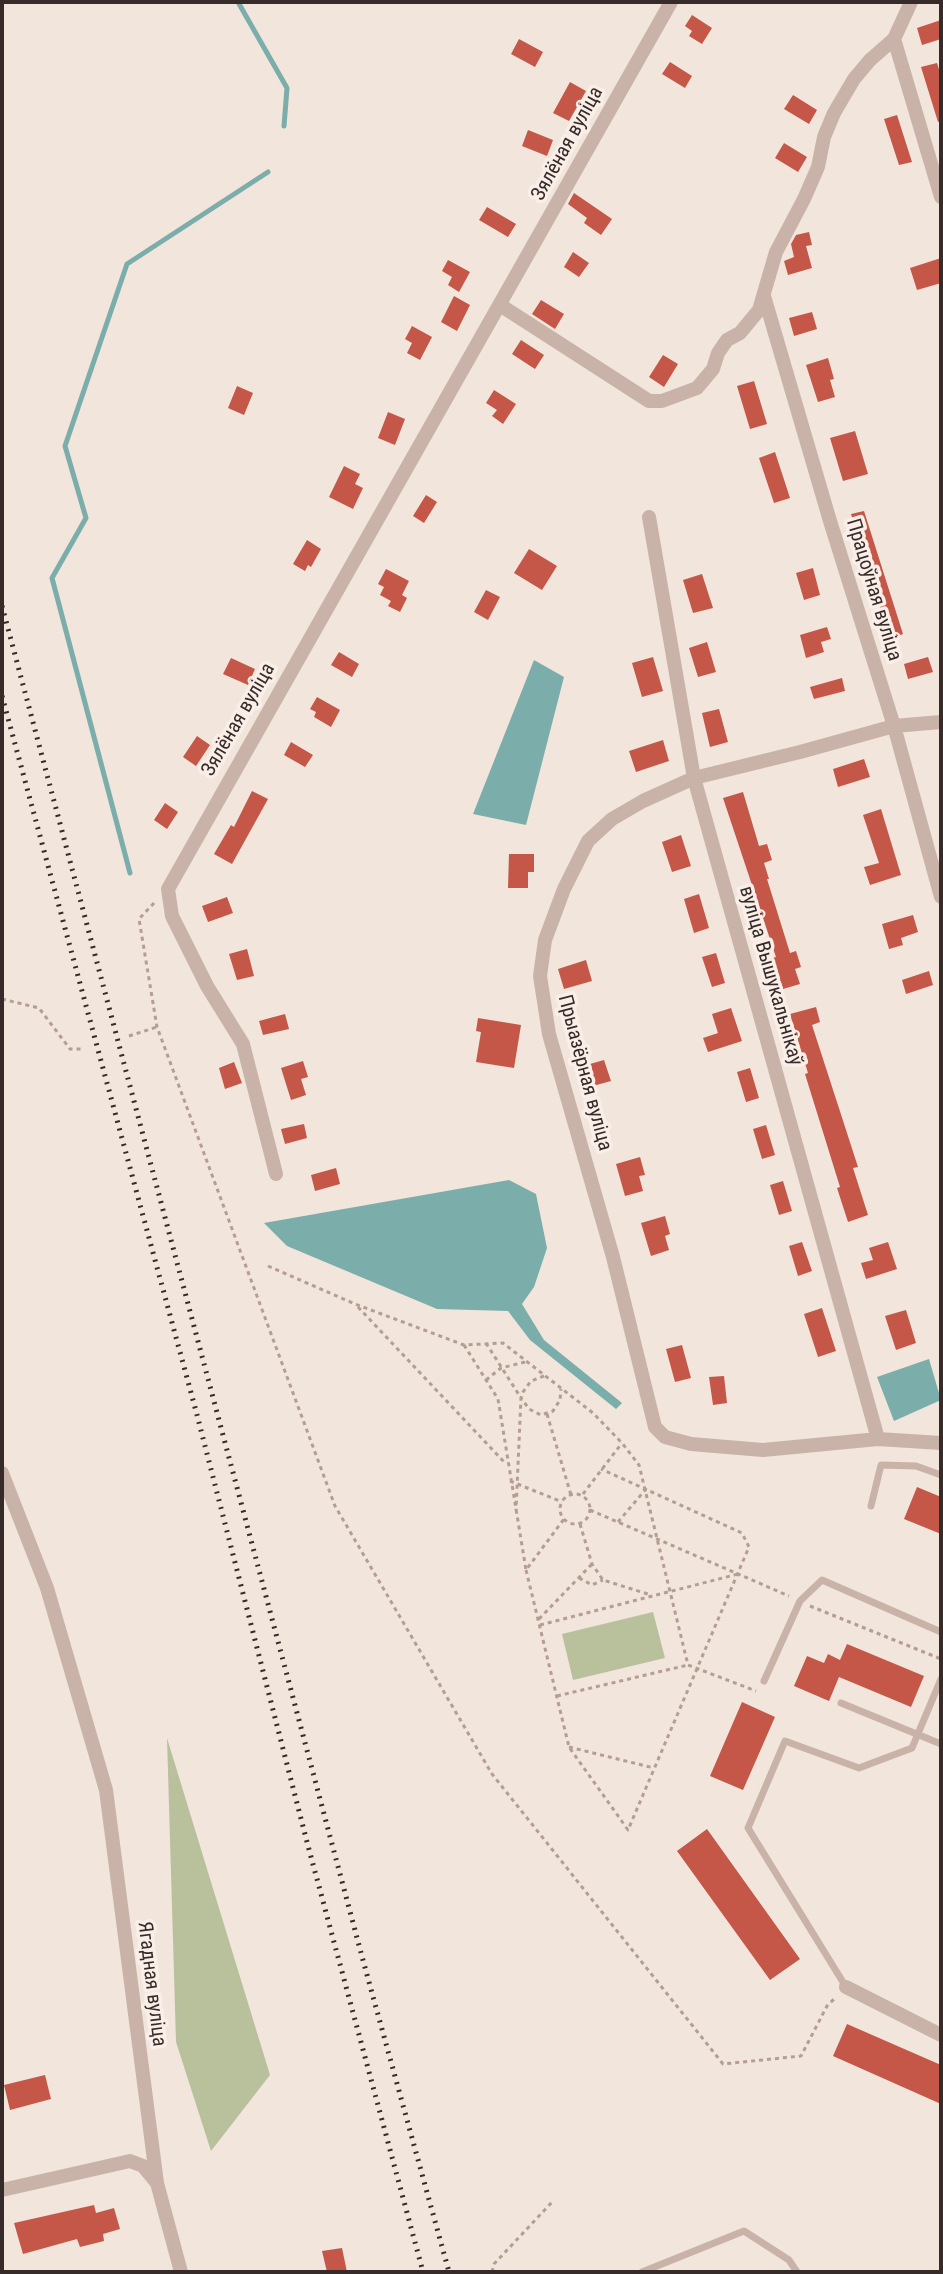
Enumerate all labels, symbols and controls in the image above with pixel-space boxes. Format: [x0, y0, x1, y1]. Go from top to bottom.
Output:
street label: Зялёная вуліца [527, 83, 609, 205]
street label: Працоўная вуліца [840, 516, 906, 664]
street label: Зялёная вуліца [197, 659, 281, 781]
street label: вуліца Вышукальнікаў [733, 884, 807, 1068]
street label: Прыазёрная вуліца [552, 992, 616, 1154]
street label: Ягадная вуліца [131, 1920, 171, 2048]

